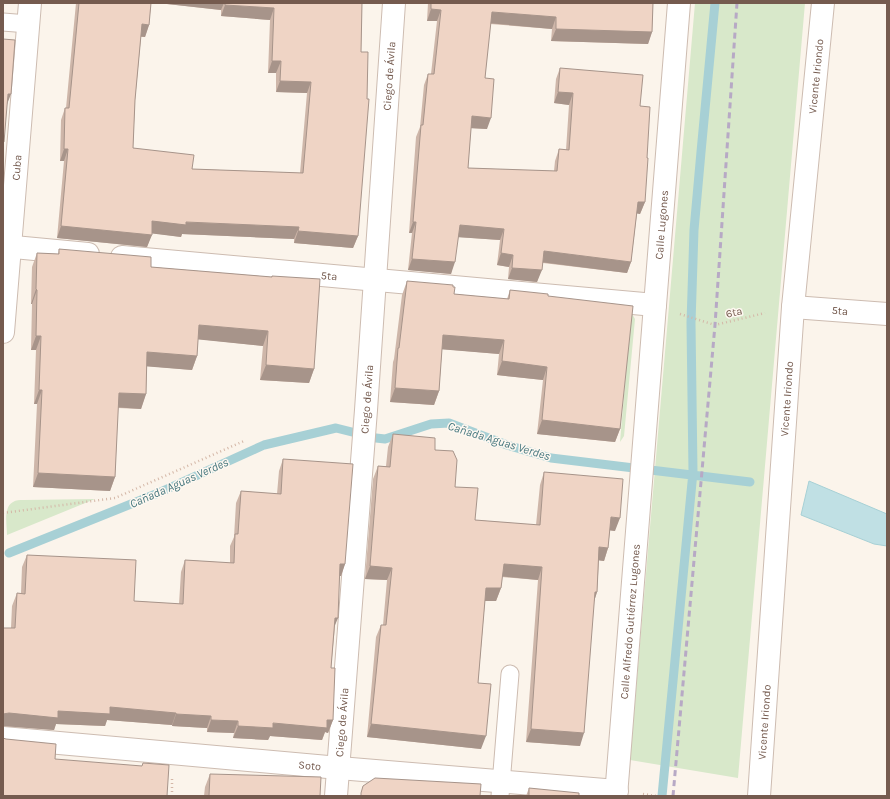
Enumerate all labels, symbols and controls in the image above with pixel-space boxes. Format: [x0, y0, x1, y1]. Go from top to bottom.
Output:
street label: Vicente Iriondo [806, 38, 826, 115]
street label: Ciego de Ávila [381, 41, 398, 111]
street label: Cuba [9, 154, 25, 181]
street label: Calle Lugones [653, 190, 671, 260]
street label: 5ta [320, 269, 338, 283]
street label: 6ta [725, 304, 744, 321]
street label: 5ta [831, 304, 849, 318]
street label: Vicente Iriondo [778, 361, 796, 437]
street label: Ciego de Ávila [358, 364, 376, 434]
water label: Cañada Aguas Verdes [446, 419, 552, 463]
water label: Cañada Aguas Verdes [128, 455, 231, 511]
street label: Calle Alfredo Gutiérrez Lugones [618, 543, 643, 700]
street label: Vicente Iriondo [756, 684, 774, 760]
street label: Ciego de Ávila [333, 687, 351, 757]
street label: Soto [298, 758, 322, 773]

